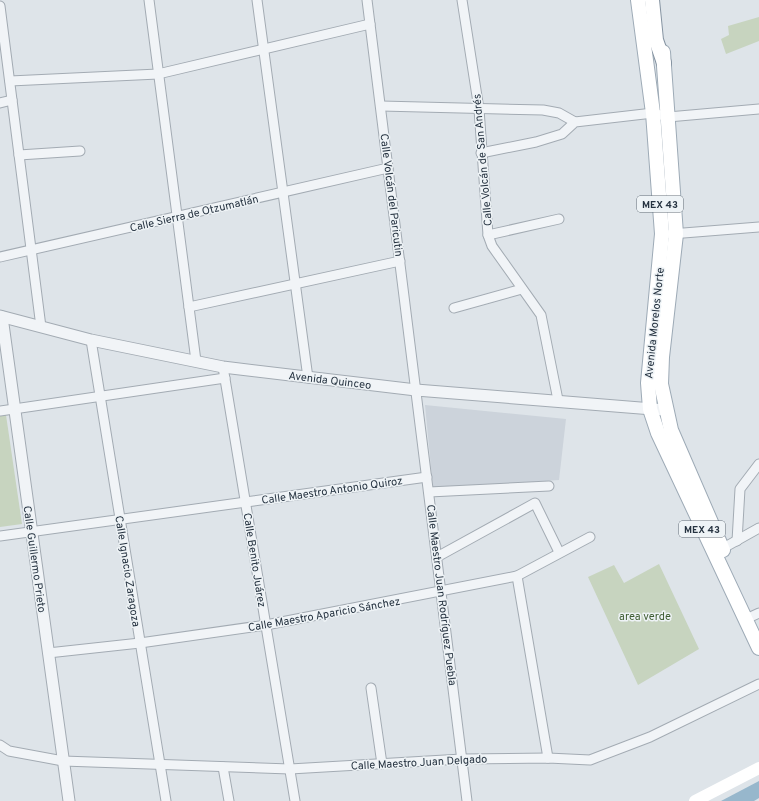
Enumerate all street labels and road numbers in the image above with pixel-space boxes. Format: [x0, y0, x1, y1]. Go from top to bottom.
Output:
street label: Calle Volcán de San Andrés [470, 93, 496, 227]
street label: Calle Volcán del Paricutin [377, 133, 405, 257]
street label: Calle Sierra de Otzumatlán [129, 192, 260, 236]
road number: MEX 43 [637, 196, 683, 212]
street label: Avenida Morelos Norte [642, 267, 668, 379]
street label: Avenida Quinceo [288, 369, 372, 393]
street label: Calle Maestro Antonio Quiroz [261, 474, 404, 508]
street label: Calle Maestro Juan Rodríguez Puebla [423, 504, 459, 687]
street label: Calle Guillermo Prieto [20, 505, 48, 614]
street label: Calle Benito Juárez [240, 512, 268, 608]
street label: Calle Ignacio Zaragoza [111, 515, 143, 628]
road number: MEX 43 [679, 521, 725, 537]
street label: Calle Maestro Aparicio Sánchez [247, 595, 401, 635]
street label: Calle Maestro Juan Delgado [350, 752, 488, 774]

